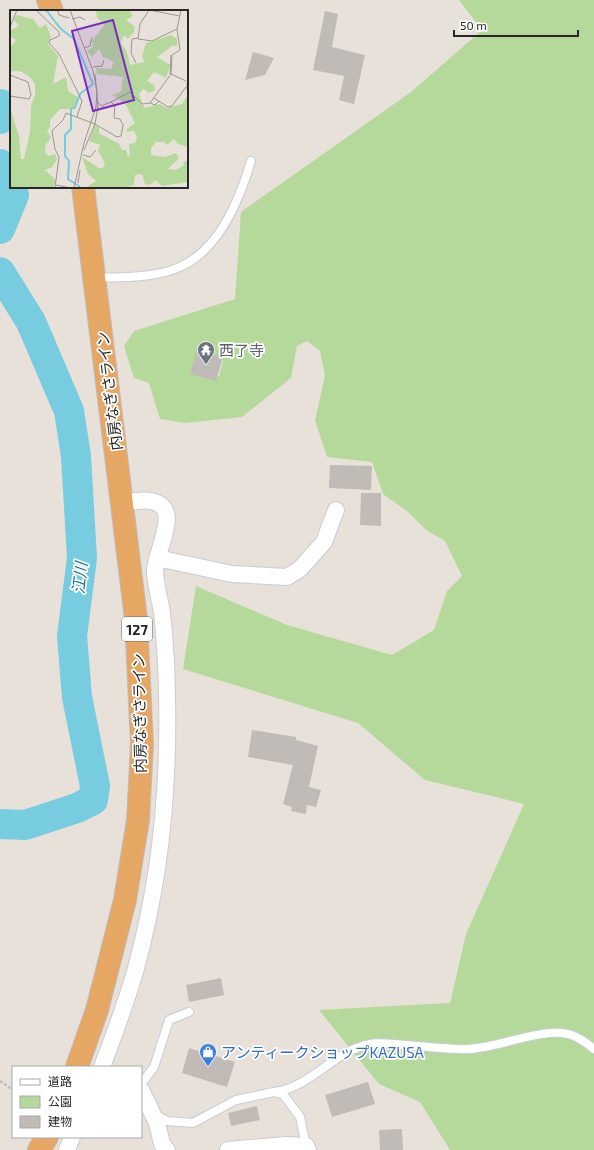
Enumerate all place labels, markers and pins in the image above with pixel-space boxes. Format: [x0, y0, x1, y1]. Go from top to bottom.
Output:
temple icon: 西了寺 [196, 340, 216, 365]
place label: 西了寺 [219, 341, 264, 359]
shop icon: アンティークショップKAZUSA [198, 1042, 218, 1067]
place label: アンティークショップKAZUSA [221, 1043, 425, 1061]

